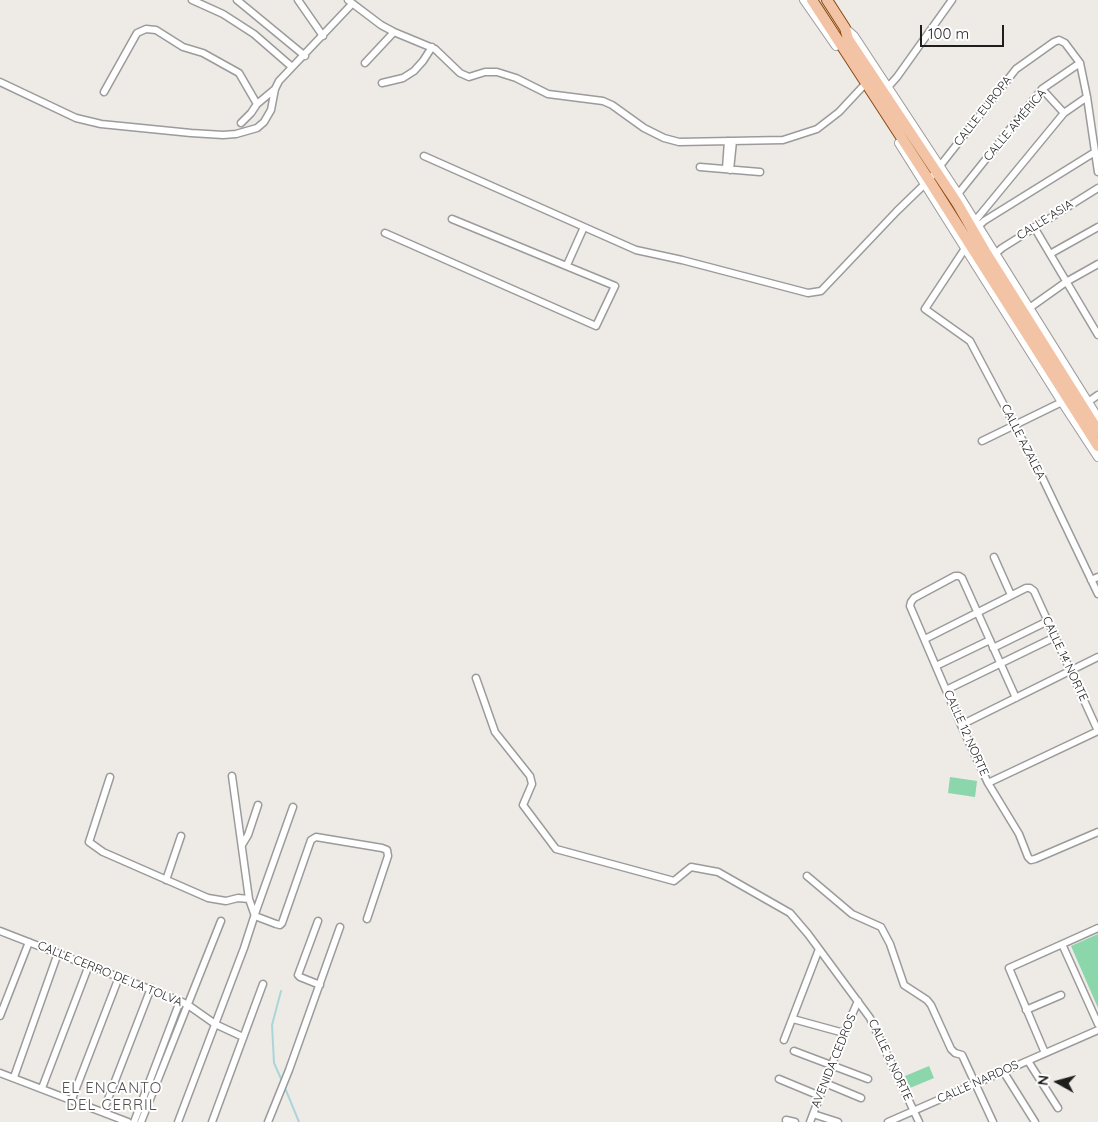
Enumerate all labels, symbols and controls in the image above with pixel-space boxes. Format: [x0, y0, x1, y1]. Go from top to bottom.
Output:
scale bar [923, 15, 1007, 47]
text: 100 m [928, 24, 969, 43]
street label: CALLE EUROPA [951, 73, 1015, 149]
street label: CALLE AMÉRICA [981, 86, 1049, 164]
street label: CALLE ASIA [1014, 197, 1076, 243]
street label: CALLE AZALEA [998, 402, 1048, 482]
street label: CALLE 14 NORTE [1039, 614, 1091, 704]
street label: CALLE 12 NORTE [941, 688, 991, 778]
street label: CALLE CERRO DE LA TOLVA [35, 938, 185, 1010]
street label: AVENIDA CEDROS [809, 1012, 859, 1110]
street label: CALLE 8 NORTE [865, 1017, 915, 1103]
north arrow [1033, 1057, 1083, 1107]
street label: CALLE NARDOS [935, 1058, 1021, 1106]
text: N [1034, 1074, 1053, 1086]
district label: EL ENCANTO DEL CERRIL [60, 1079, 164, 1114]

